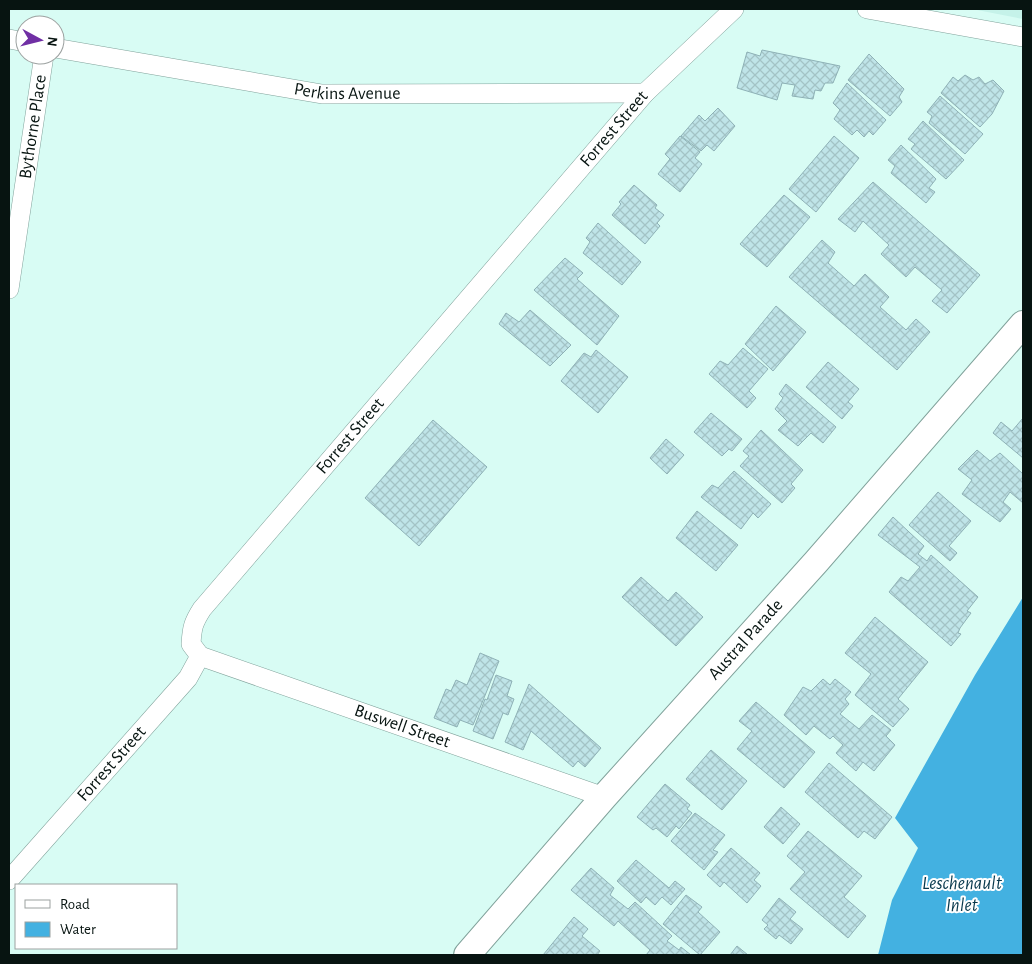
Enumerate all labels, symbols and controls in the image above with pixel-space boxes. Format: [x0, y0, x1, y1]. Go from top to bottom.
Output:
north arrow [15, 15, 65, 65]
text: N [44, 36, 59, 47]
street label: Bythorne Place [17, 74, 50, 180]
street label: Perkins Avenue [293, 80, 401, 103]
street label: Forrest Street [577, 87, 652, 170]
street label: Forrest Street [313, 395, 388, 478]
street label: Austral Parade [705, 596, 787, 683]
street label: Buswell Street [352, 702, 452, 752]
street label: Forrest Street [74, 723, 150, 805]
water label: Leschenault Inlet [922, 874, 1003, 915]
legend [15, 884, 178, 949]
text: Road [60, 897, 90, 912]
text: Water [60, 922, 96, 937]

